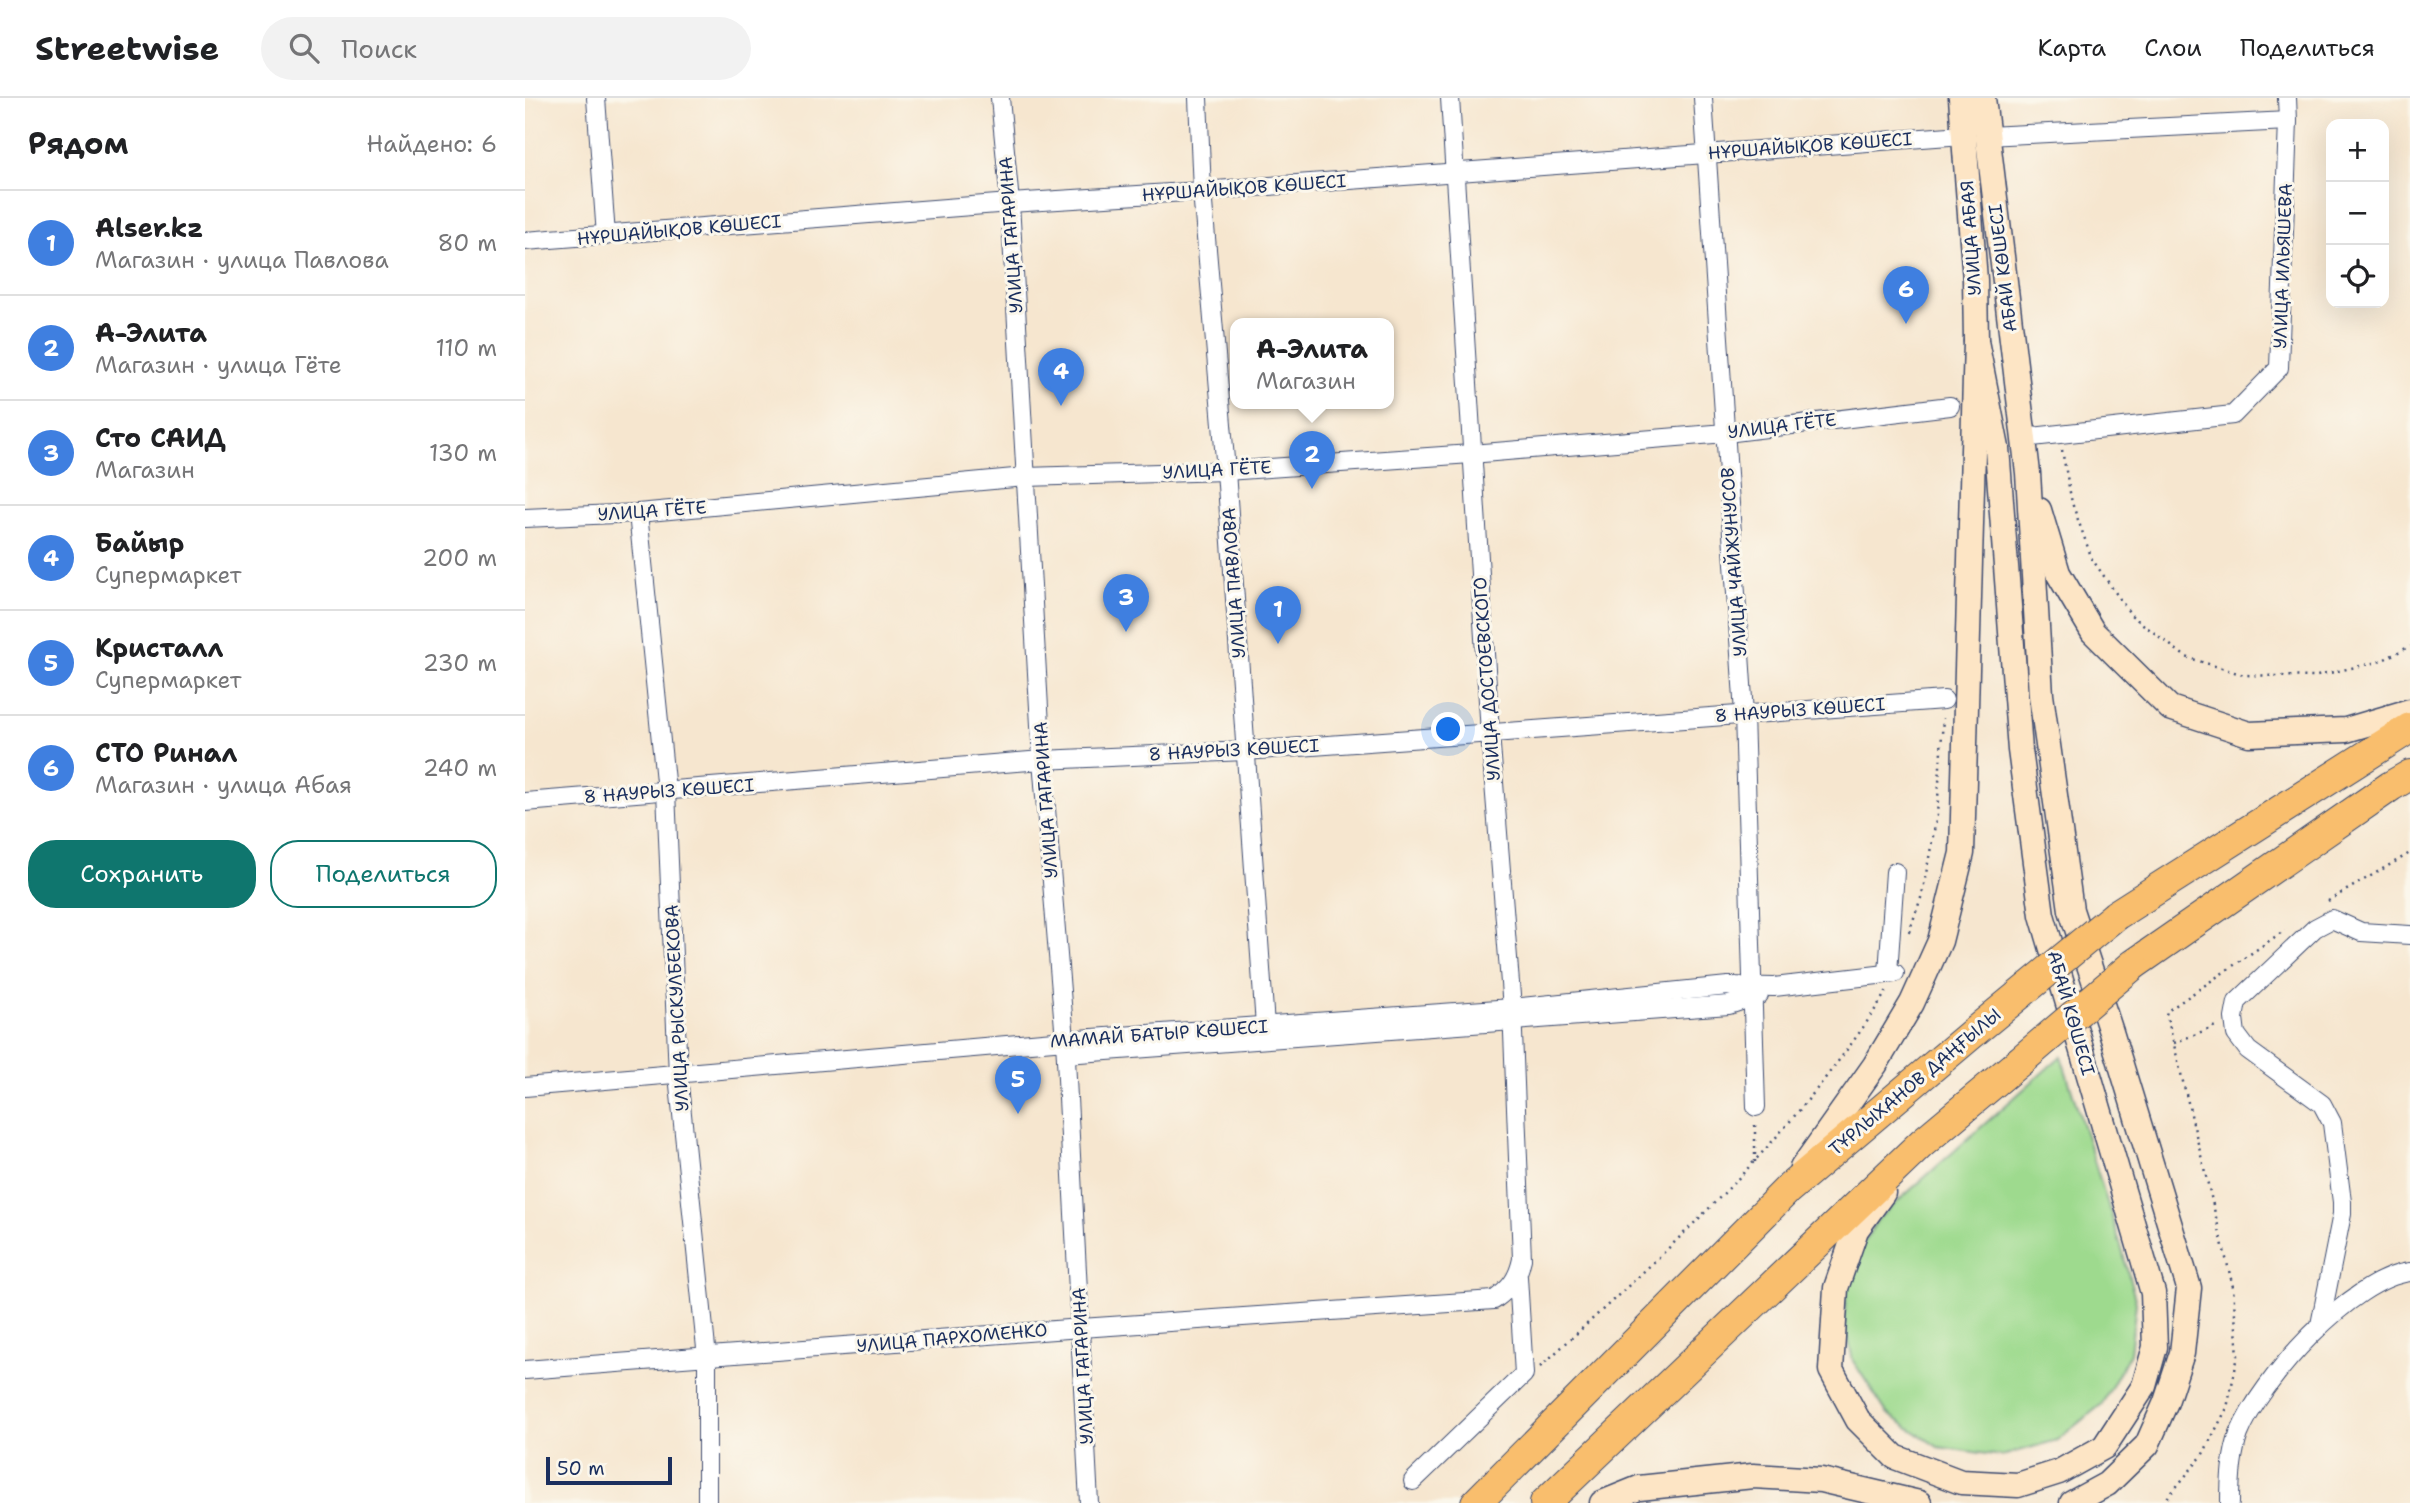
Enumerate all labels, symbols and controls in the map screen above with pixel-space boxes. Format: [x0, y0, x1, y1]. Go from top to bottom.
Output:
search box [261, 17, 751, 80]
text: Streetwise [35, 26, 219, 71]
icon: search [285, 29, 323, 67]
text: Поиск [341, 31, 417, 66]
text: Карта [2038, 32, 2106, 64]
text: Слои [2144, 32, 2202, 64]
text: Поделиться [2240, 32, 2375, 64]
map controls [2326, 119, 2389, 308]
button: + [2326, 119, 2389, 182]
text: Рядом [28, 123, 128, 164]
street label: НҰРШАЙЫҚОВ КӨШЕСІ [1707, 127, 1913, 165]
text: Найдено: 6 [367, 129, 497, 159]
street label: УЛИЦА ГАГАРИНА [994, 156, 1028, 314]
street label: НҰРШАЙЫҚОВ КӨШЕСІ [1141, 169, 1347, 207]
street label: УЛИЦА АБАЯ [1955, 180, 1987, 296]
button: − [2326, 182, 2389, 245]
street label: УЛИЦА ИЛЬЯШЕВА [2268, 183, 2298, 349]
street label: АБАЙ КӨШЕСІ [1983, 203, 2023, 333]
street label: НҰРШАЙЫҚОВ КӨШЕСІ [576, 209, 782, 251]
text: Alser.kz [95, 210, 203, 245]
text: 1 [46, 228, 56, 258]
text: 80 m [438, 228, 497, 258]
text: Магазин · улица Павлова [95, 245, 389, 275]
button: locate [2326, 245, 2389, 308]
pin: 6 [1883, 266, 1929, 324]
text: А-Элита [95, 315, 207, 350]
popup [1230, 318, 1394, 409]
text: А-Элита [1256, 331, 1368, 366]
text: 2 [43, 333, 59, 363]
text: 110 m [435, 333, 497, 363]
pin: 4 [1038, 348, 1084, 406]
text: Магазин · улица Гёте [95, 350, 342, 380]
text: Магазин [1256, 366, 1356, 396]
street label: УЛИЦА ГЁТЕ [1726, 407, 1838, 445]
text: Сто САИД [95, 420, 226, 455]
pin: 2 [1289, 431, 1335, 489]
text: 3 [43, 438, 59, 468]
text: 130 m [429, 438, 497, 468]
text: Магазин [95, 455, 195, 485]
street label: УЛИЦА ГЁТЕ [1162, 455, 1272, 485]
street label: УЛИЦА ЧАЙЖУНУСОВ [1715, 467, 1753, 657]
street label: УЛИЦА ГЁТЕ [597, 495, 707, 527]
street label: УЛИЦА ПАВЛОВА [1217, 507, 1251, 659]
text: Байыр [95, 525, 184, 560]
text: 4 [43, 543, 59, 573]
text: 200 m [422, 543, 497, 573]
text: Супермаркет [95, 560, 242, 590]
pin: 3 [1103, 574, 1149, 632]
street label: УЛИЦА ДОСТОЕВСКОГО [1468, 576, 1506, 782]
pin: 1 [1255, 586, 1301, 644]
text: Кристалл [95, 630, 223, 665]
text: 5 [44, 648, 58, 678]
text: 230 m [423, 648, 497, 678]
text: Супермаркет [95, 665, 242, 695]
street label: 8 НАУРЫЗ КӨШЕСІ [1714, 692, 1886, 728]
your location [1431, 712, 1465, 746]
street label: УЛИЦА ГАГАРИНА [1029, 721, 1063, 879]
street label: 8 НАУРЫЗ КӨШЕСІ [1148, 734, 1320, 766]
text: СТО Ринал [95, 735, 237, 770]
text: 6 [43, 753, 59, 783]
text: 240 m [423, 753, 497, 783]
text: Магазин · улица Абая [95, 770, 352, 800]
street label: 8 НАУРЫЗ КӨШЕСІ [583, 773, 755, 809]
button: Сохранить [28, 840, 256, 908]
button: Поделиться [270, 840, 497, 908]
street label: УЛИЦА РЫСКУЛБЕКОВА [660, 904, 694, 1112]
street label: АБАЙ КӨШЕСІ [2042, 948, 2100, 1078]
street label: ТҰРЛЫХАНОВ ДАҢҒЫЛЫ [1824, 1003, 2006, 1161]
street label: МАМАЙ БАТЫР КӨШЕСІ [1049, 1014, 1269, 1054]
pin: 5 [995, 1056, 1041, 1114]
street label: УЛИЦА ГАГАРИНА [1067, 1287, 1099, 1445]
street label: УЛИЦА ПАРХОМЕНКО [855, 1318, 1049, 1358]
scale bar [546, 1454, 672, 1486]
text: 50 m [557, 1456, 605, 1481]

